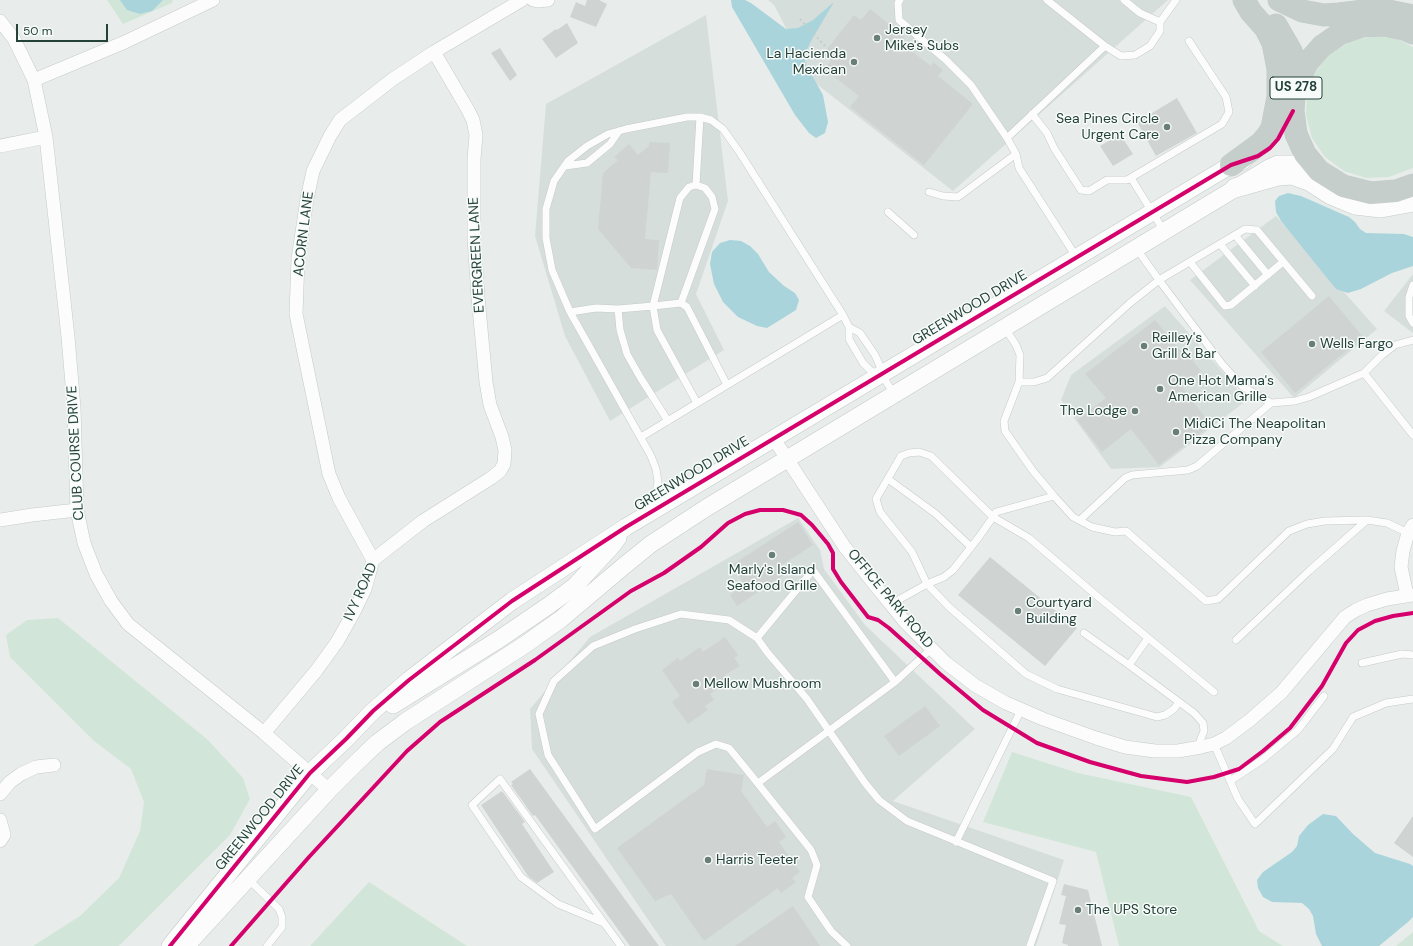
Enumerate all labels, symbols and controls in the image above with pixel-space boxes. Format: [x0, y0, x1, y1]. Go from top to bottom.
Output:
scale bar [18, 16, 110, 42]
place label: Jersey Mike's Subs [885, 22, 959, 54]
text: 50 m [23, 23, 52, 39]
marker: Jersey Mike's Subs [872, 33, 882, 43]
place label: La Hacienda Mexican [766, 46, 846, 78]
marker: La Hacienda Mexican [849, 57, 859, 67]
road number: US 278 [1270, 77, 1322, 99]
place label: Sea Pines Circle Urgent Care [1056, 111, 1159, 144]
marker: Sea Pines Circle Urgent Care [1162, 122, 1172, 132]
street label: ACORN LANE [290, 191, 318, 277]
street label: EVERGREEN LANE [466, 197, 488, 313]
street label: GREENWOOD DRIVE [909, 267, 1031, 349]
place label: Reilley's Grill & Bar [1152, 330, 1216, 362]
place label: Wells Fargo [1320, 336, 1393, 352]
marker: Wells Fargo [1307, 339, 1317, 349]
marker: Reilley's Grill & Bar [1139, 341, 1149, 351]
place label: One Hot Mama's American Grille [1168, 373, 1274, 406]
marker: One Hot Mama's American Grille [1155, 384, 1165, 394]
street label: CLUB COURSE DRIVE [64, 385, 88, 521]
place label: The Lodge [1060, 403, 1127, 419]
marker: The Lodge [1130, 406, 1140, 416]
place label: MidiCi The Neapolitan Pizza Company [1184, 416, 1326, 448]
marker: MidiCi The Neapolitan Pizza Company [1171, 427, 1181, 437]
street label: GREENWOOD DRIVE [631, 433, 753, 515]
street label: OFFICE PARK ROAD [844, 546, 936, 652]
marker: Marly's Island Seafood Grille [767, 550, 777, 560]
street label: IVY ROAD [341, 560, 381, 624]
place label: Marly's Island Seafood Grille [727, 562, 817, 594]
place label: Courtyard Building [1026, 595, 1092, 628]
marker: Courtyard Building [1013, 606, 1023, 616]
place label: Mellow Mushroom [704, 676, 821, 692]
marker: Mellow Mushroom [691, 679, 701, 689]
street label: GREENWOOD DRIVE [212, 762, 308, 874]
place label: Harris Teeter [716, 852, 798, 868]
marker: Harris Teeter [703, 855, 713, 865]
place label: The UPS Store [1086, 902, 1177, 918]
marker: The UPS Store [1073, 905, 1083, 915]

